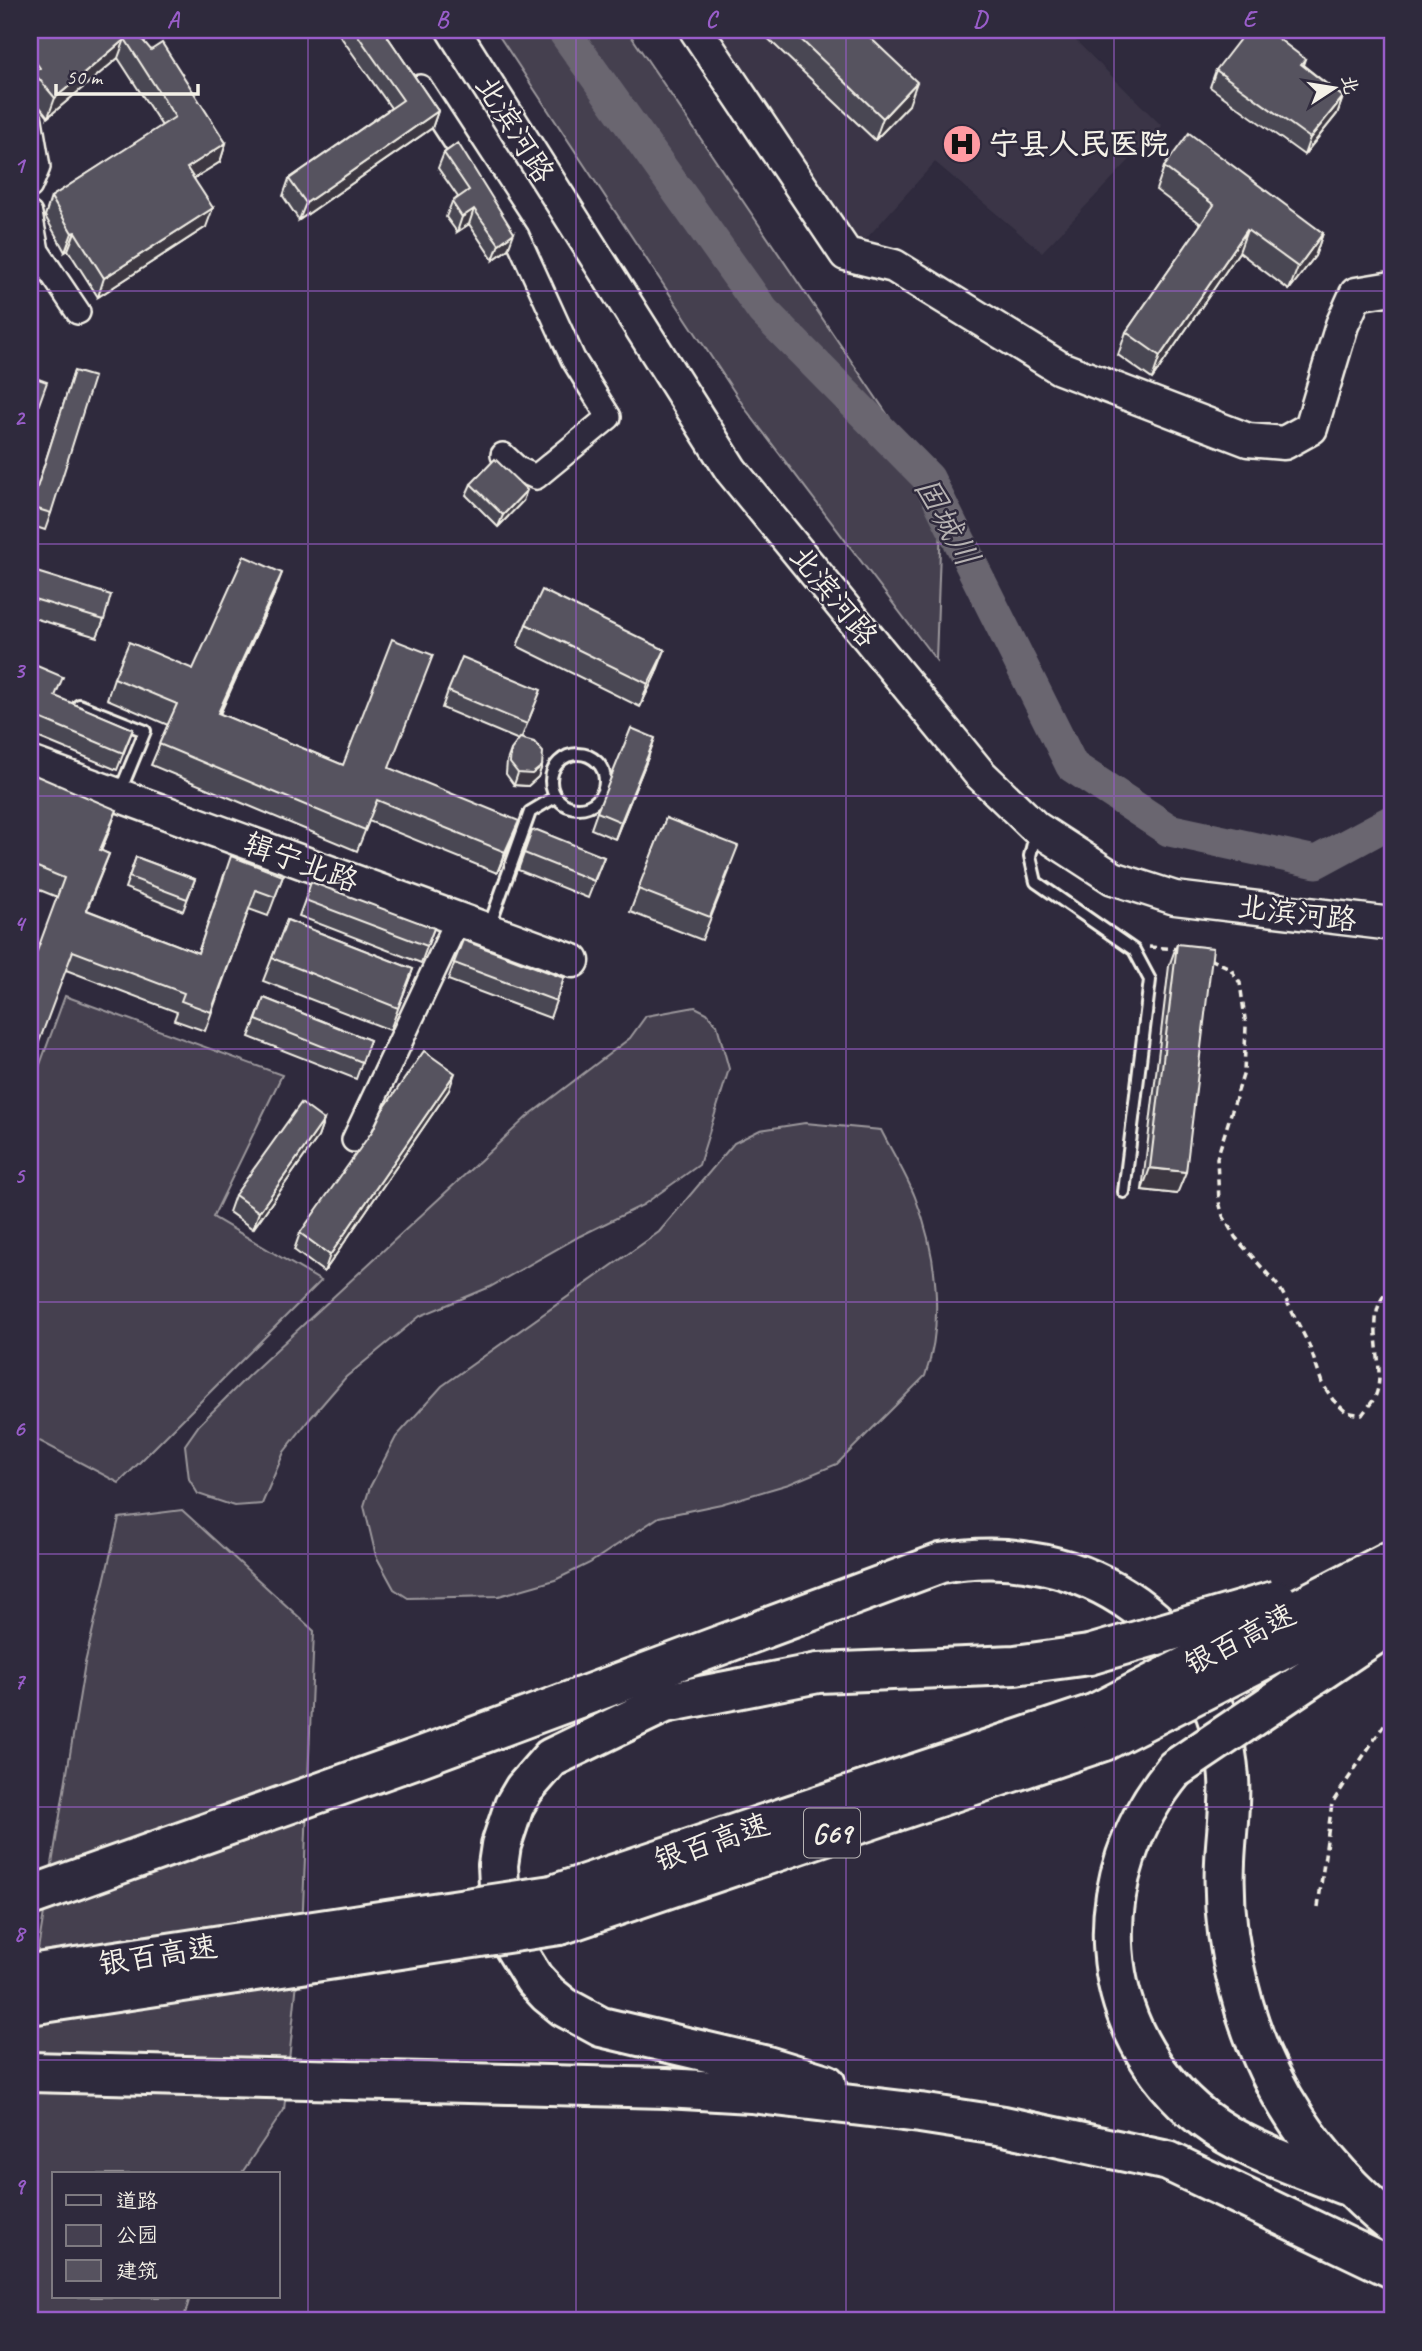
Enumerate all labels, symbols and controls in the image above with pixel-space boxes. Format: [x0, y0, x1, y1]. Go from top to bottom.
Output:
text: A [167, 5, 181, 34]
text: B [436, 5, 450, 34]
text: C [706, 5, 720, 34]
text: D [973, 5, 989, 34]
text: E [1243, 5, 1259, 34]
scale bar [56, 52, 198, 96]
north arrow [1300, 52, 1370, 122]
text: 50 m [66, 64, 104, 90]
street label: 北滨河路 [467, 68, 563, 190]
text: 北 [1336, 73, 1363, 96]
hospital icon: 宁县人民医院 [941, 123, 983, 165]
place label: 宁县人民医院 [989, 125, 1169, 163]
text: 1 [14, 151, 27, 180]
text: 2 [14, 403, 27, 432]
water label: 固城川 [906, 470, 989, 575]
street label: 北滨河路 [781, 537, 887, 655]
text: 3 [14, 656, 27, 685]
street label: 辑宁北路 [238, 824, 364, 900]
street label: 北滨河路 [1235, 887, 1359, 939]
text: 4 [14, 909, 27, 938]
text: 5 [14, 1161, 26, 1190]
text: 6 [14, 1414, 27, 1443]
street label: 银百高速 [1178, 1595, 1302, 1683]
text: 7 [14, 1667, 27, 1696]
street label: 银百高速 [649, 1805, 775, 1879]
road number: G69 [804, 1808, 860, 1857]
text: 8 [14, 1919, 27, 1948]
street label: 银百高速 [96, 1927, 220, 1983]
text: 9 [14, 2172, 27, 2201]
legend [52, 2172, 280, 2298]
text: 道路 [116, 2188, 158, 2214]
text: 公园 [116, 2222, 158, 2248]
text: 建筑 [116, 2258, 158, 2284]

